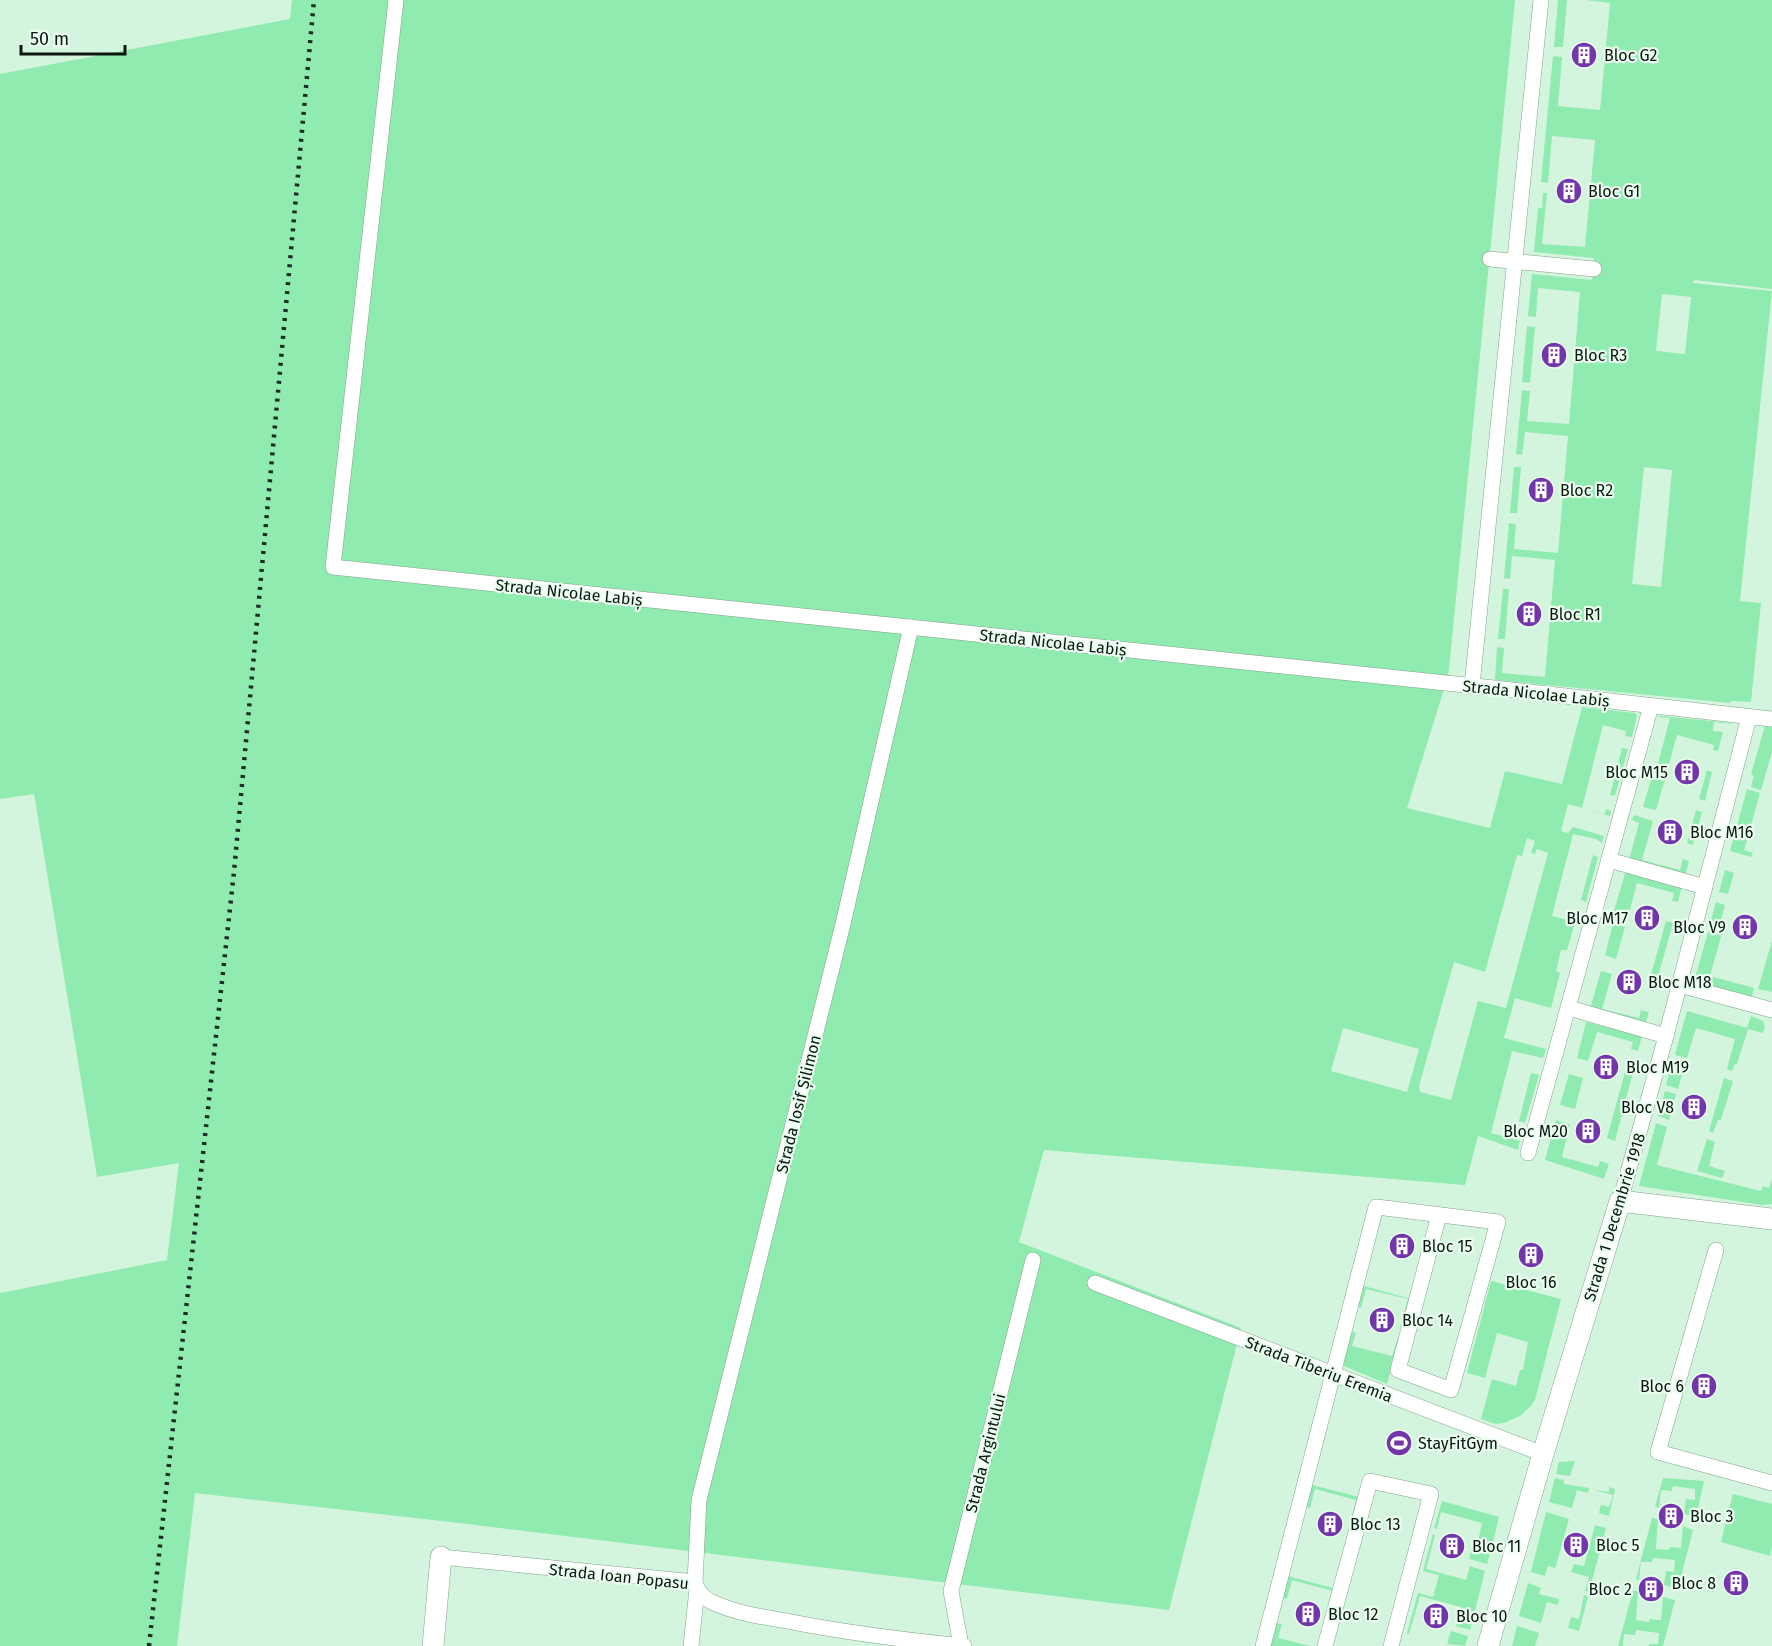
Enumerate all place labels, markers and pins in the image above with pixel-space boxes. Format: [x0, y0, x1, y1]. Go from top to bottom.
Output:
building icon: Bloc G2 [1569, 40, 1599, 70]
place label: Bloc G2 [1604, 46, 1658, 65]
building icon: Bloc G1 [1554, 176, 1584, 206]
place label: Bloc G1 [1588, 182, 1640, 201]
building icon: Bloc R3 [1539, 340, 1569, 370]
place label: Bloc R3 [1574, 346, 1627, 365]
building icon: Bloc R2 [1526, 475, 1556, 505]
place label: Bloc R2 [1560, 481, 1613, 500]
building icon: Bloc R1 [1514, 599, 1544, 629]
place label: Bloc R1 [1549, 605, 1601, 624]
building icon: Bloc M15 [1672, 757, 1702, 787]
place label: Bloc M15 [1605, 763, 1668, 782]
building icon: Bloc M16 [1655, 817, 1685, 847]
place label: Bloc M16 [1690, 823, 1753, 842]
building icon: Bloc M17 [1632, 903, 1662, 933]
place label: Bloc M17 [1566, 909, 1628, 928]
building icon: Bloc V9 [1730, 912, 1760, 942]
place label: Bloc V9 [1673, 918, 1726, 937]
building icon: Bloc M18 [1614, 967, 1644, 997]
place label: Bloc M18 [1648, 973, 1712, 992]
building icon: Bloc M19 [1591, 1052, 1621, 1082]
place label: Bloc M19 [1626, 1058, 1689, 1077]
building icon: Bloc V8 [1679, 1092, 1709, 1122]
place label: Bloc V8 [1621, 1098, 1674, 1117]
building icon: Bloc M20 [1573, 1116, 1603, 1146]
place label: Bloc M20 [1503, 1122, 1568, 1141]
building icon: Bloc 15 [1387, 1231, 1417, 1261]
place label: Bloc 15 [1422, 1237, 1473, 1256]
building icon: Bloc 16 [1516, 1240, 1546, 1270]
place label: Bloc 16 [1505, 1273, 1557, 1292]
building icon: Bloc 14 [1367, 1305, 1397, 1335]
place label: Bloc 14 [1402, 1311, 1453, 1330]
building icon: Bloc 6 [1689, 1371, 1719, 1401]
place label: Bloc 6 [1640, 1377, 1684, 1396]
sports icon: StayFitGym [1384, 1428, 1414, 1458]
place label: StayFitGym [1418, 1434, 1498, 1453]
building icon: Bloc 3 [1656, 1501, 1686, 1531]
place label: Bloc 3 [1690, 1507, 1734, 1526]
building icon: Bloc 13 [1315, 1509, 1345, 1539]
place label: Bloc 13 [1350, 1515, 1400, 1534]
building icon: Bloc 5 [1561, 1530, 1591, 1560]
building icon: Bloc 11 [1437, 1531, 1467, 1561]
place label: Bloc 5 [1596, 1536, 1640, 1555]
place label: Bloc 11 [1472, 1537, 1521, 1556]
building icon: Bloc 8 [1721, 1568, 1751, 1598]
building icon: Bloc 2 [1636, 1574, 1666, 1604]
place label: Bloc 8 [1672, 1574, 1716, 1593]
place label: Bloc 2 [1589, 1580, 1632, 1599]
building icon: Bloc 12 [1293, 1599, 1323, 1629]
building icon: Bloc 10 [1421, 1601, 1451, 1631]
place label: Bloc 12 [1328, 1605, 1378, 1624]
place label: Bloc 10 [1456, 1607, 1507, 1626]

